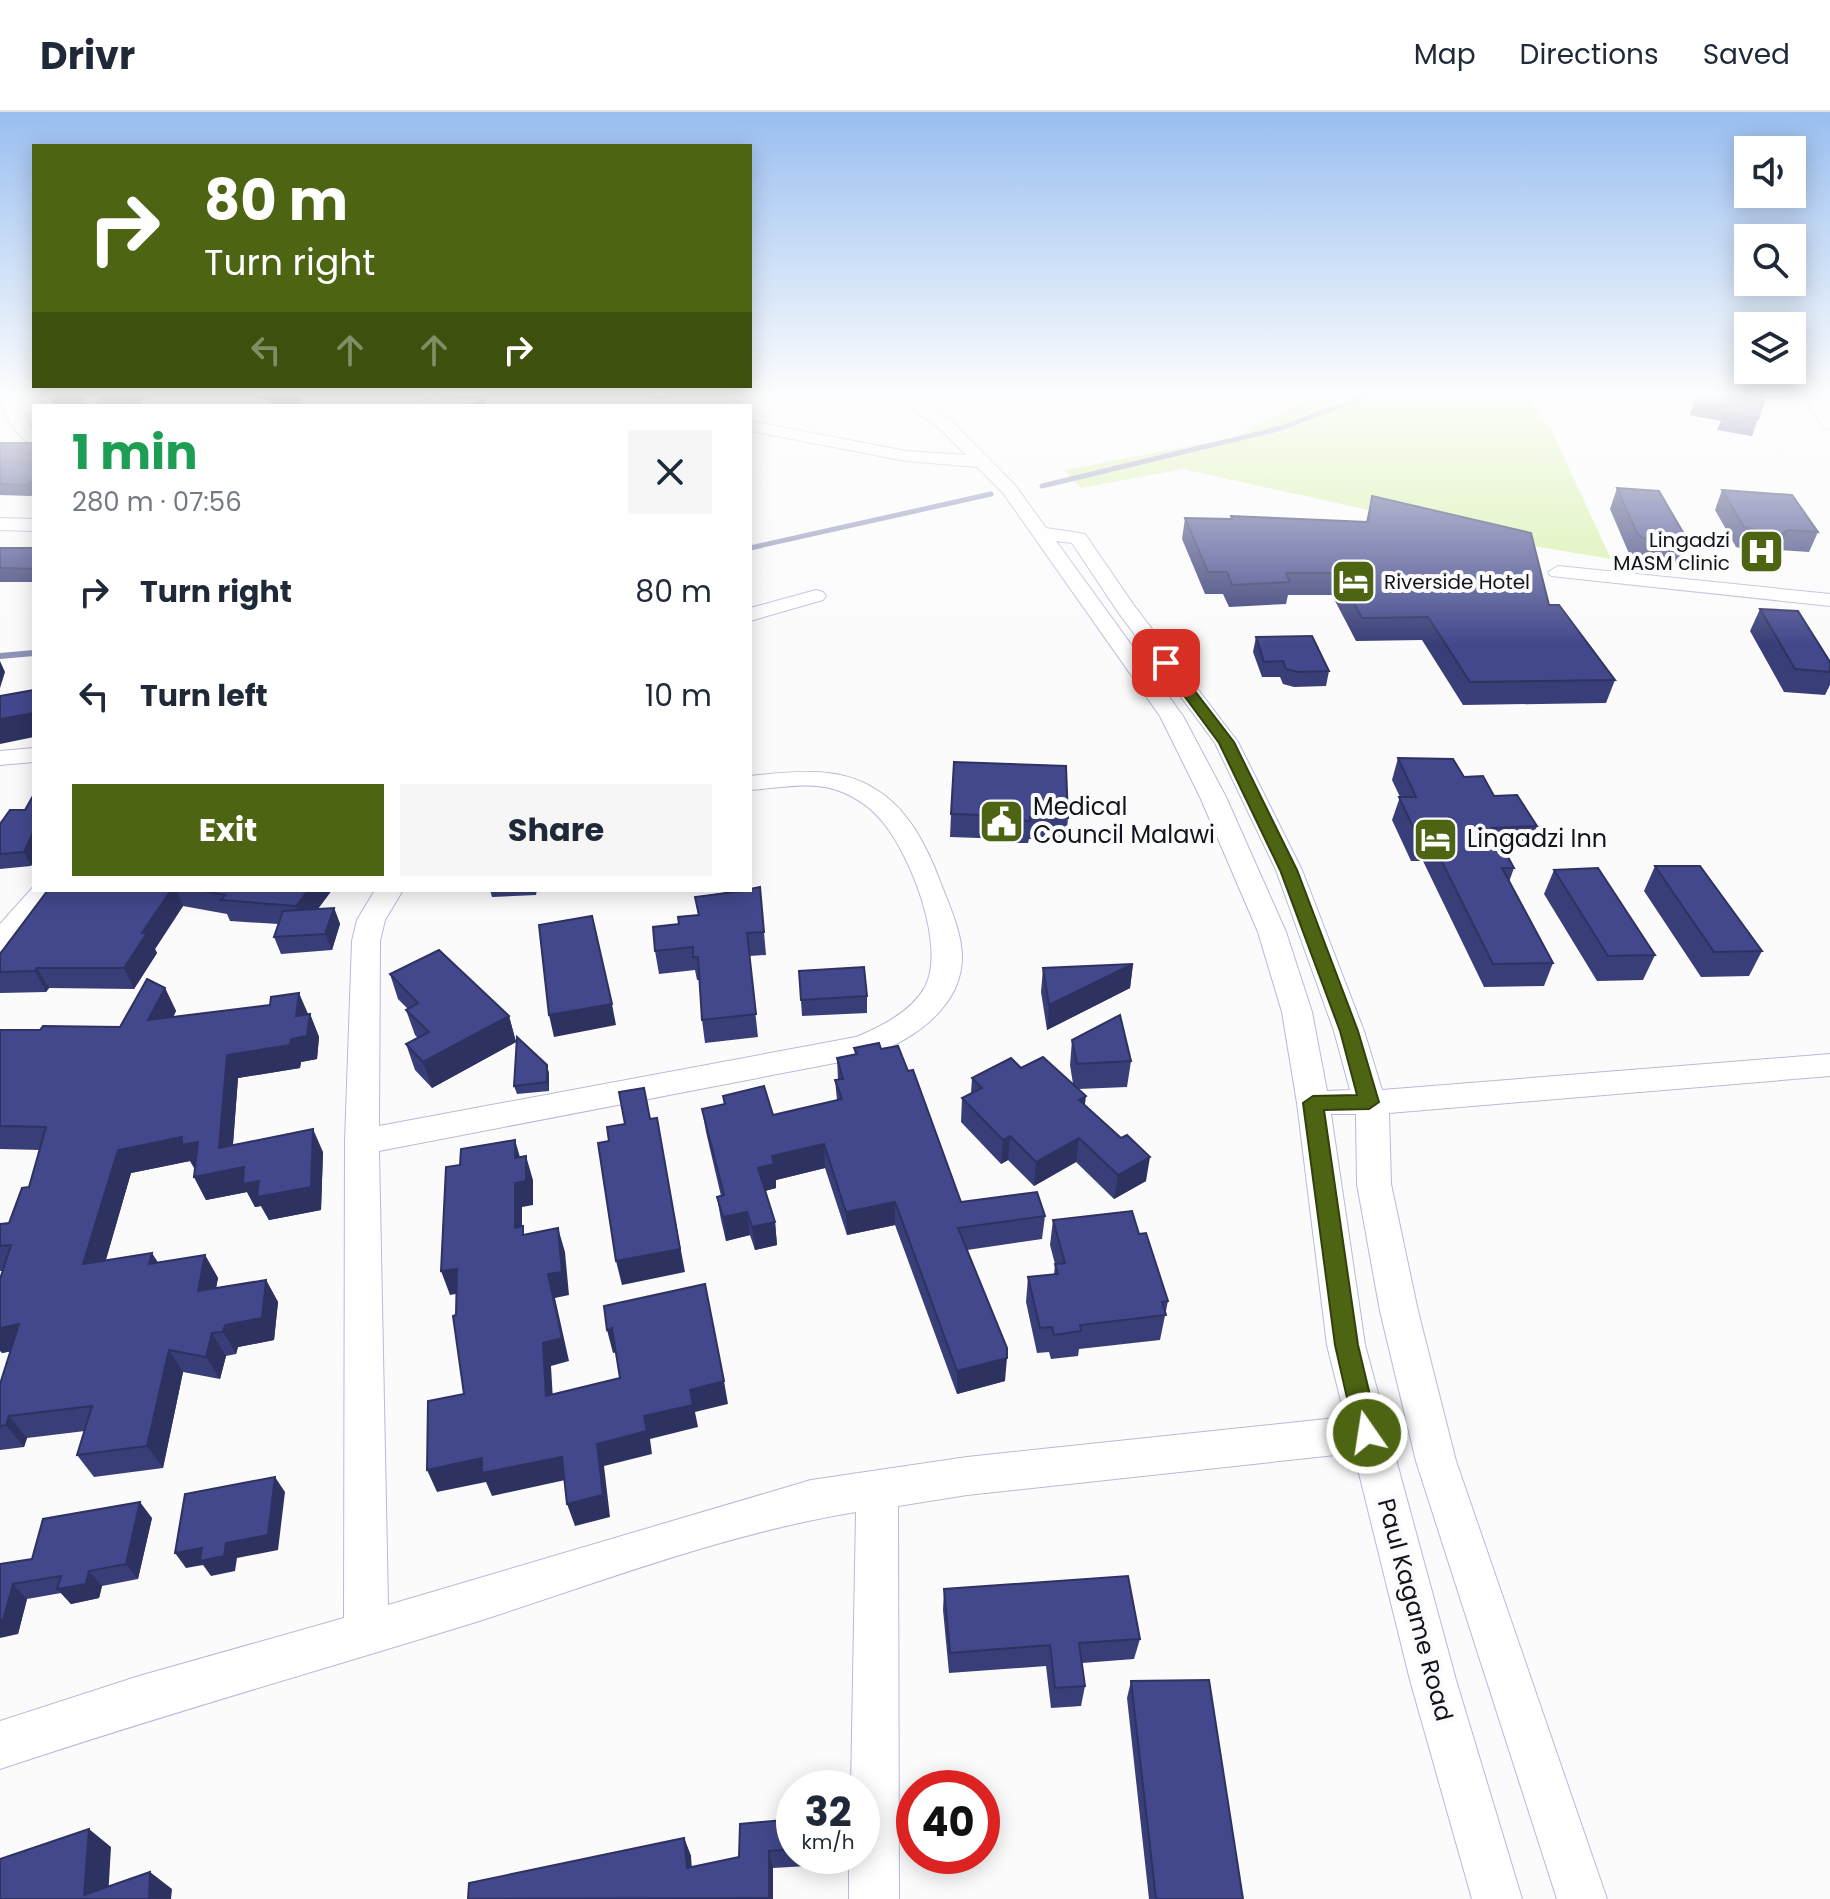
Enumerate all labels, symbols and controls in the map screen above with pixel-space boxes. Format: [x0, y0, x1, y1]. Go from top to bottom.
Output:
text: Drivr [40, 29, 135, 82]
text: Map [1414, 35, 1476, 74]
text: Directions [1520, 35, 1659, 74]
text: Saved [1703, 35, 1790, 74]
map controls [1734, 136, 1806, 384]
button: sound [1734, 136, 1806, 208]
text: 80 m [204, 161, 348, 240]
icon: right [72, 176, 176, 280]
button: search [1734, 224, 1806, 296]
text: Turn right [204, 237, 375, 288]
button: layers [1734, 312, 1806, 384]
icon: left [244, 328, 288, 372]
icon: ahead [328, 328, 372, 372]
icon: ahead [412, 328, 456, 372]
icon: right [496, 328, 540, 372]
text: 1 min [72, 419, 198, 486]
button: close [628, 430, 712, 514]
text: 280 m · 07:56 [72, 484, 242, 520]
place label: Lingadzi MASM clinic [1613, 526, 1730, 577]
hospital icon: Lingadzi MASM clinic [1737, 527, 1785, 575]
hotel icon: Riverside Hotel [1329, 558, 1377, 606]
place label: Riverside Hotel [1384, 568, 1530, 596]
icon: right [72, 570, 116, 614]
text: Turn right [140, 570, 292, 613]
text: 80 m [635, 570, 712, 613]
pin [1132, 629, 1200, 697]
icon: arrive [1144, 641, 1188, 685]
icon: left [72, 674, 116, 718]
text: Turn left [140, 674, 268, 717]
text: 10 m [645, 674, 712, 717]
button: Exit [72, 784, 384, 876]
button: Share [400, 784, 712, 876]
place label: Medical Council Malawi [1033, 790, 1215, 851]
public building icon: Medical Council Malawi [978, 797, 1026, 845]
hotel icon: Lingadzi Inn [1412, 815, 1460, 863]
place label: Lingadzi Inn [1467, 822, 1607, 855]
position arrow [1325, 1391, 1409, 1475]
street label: Paul Kagame Road [1370, 1495, 1461, 1725]
speed limit sign: 40 [896, 1770, 1000, 1874]
text: 32 [804, 1784, 852, 1840]
text: km/h [801, 1828, 855, 1856]

